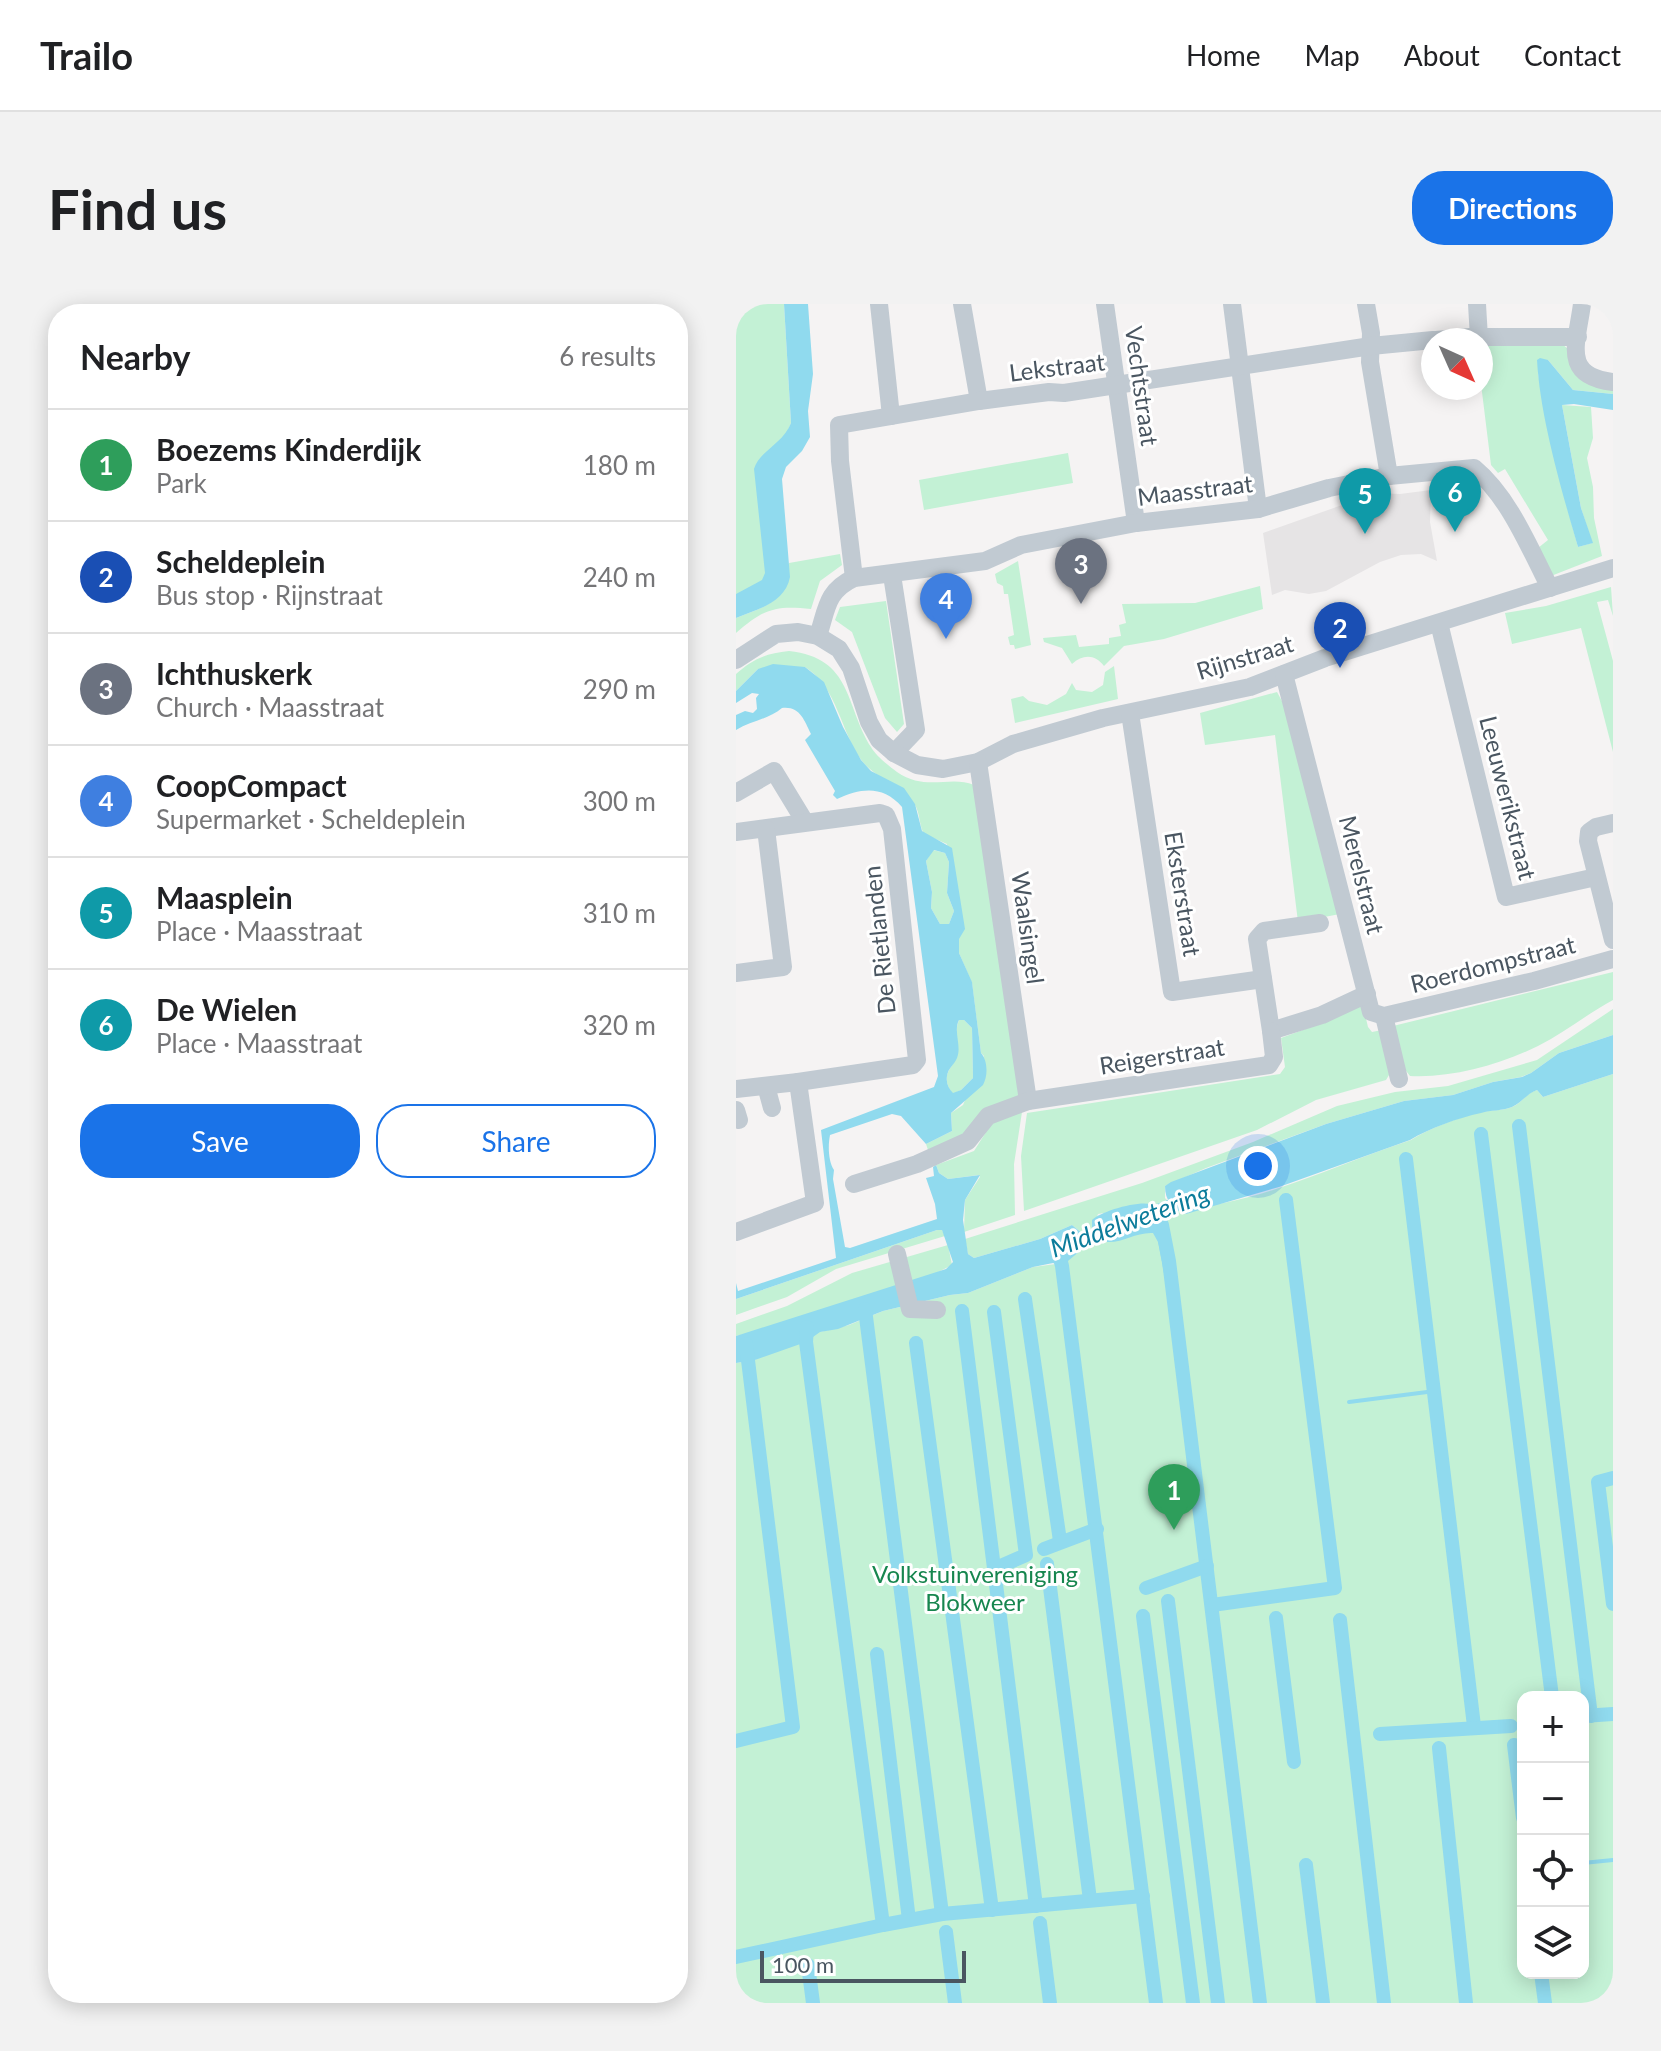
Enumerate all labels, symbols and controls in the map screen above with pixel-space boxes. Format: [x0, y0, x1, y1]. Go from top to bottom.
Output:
text: Trailo [40, 32, 133, 78]
text: Home [1186, 38, 1261, 72]
text: Map [1305, 38, 1360, 72]
text: About [1404, 38, 1480, 72]
text: Contact [1524, 38, 1621, 72]
button: Directions [1412, 171, 1613, 245]
text: Find us [48, 175, 227, 242]
street label: Vechtstraat [1120, 324, 1165, 448]
north arrow [1421, 328, 1493, 400]
text: Nearby [80, 336, 191, 377]
text: 6 results [559, 340, 656, 372]
street label: Lekstraat [1007, 346, 1107, 387]
text: Boezems Kinderdijk [156, 431, 421, 467]
text: 1 [98, 449, 114, 481]
text: 180 m [583, 449, 656, 481]
pin: 6 [1429, 466, 1481, 532]
text: Park [156, 467, 207, 499]
street label: Maasstraat [1135, 468, 1255, 511]
pin: 5 [1339, 468, 1391, 534]
pin: 3 [1055, 538, 1107, 604]
text: Scheldeplein [156, 543, 325, 579]
text: 2 [98, 561, 114, 593]
text: 240 m [583, 561, 656, 593]
pin: 4 [920, 573, 972, 639]
text: Bus stop · Rijnstraat [156, 579, 383, 611]
pin: 2 [1314, 602, 1366, 668]
street label: Rijnstraat [1193, 628, 1297, 685]
text: Ichthuskerk [156, 655, 312, 691]
text: 3 [98, 673, 114, 705]
text: 290 m [583, 673, 656, 705]
text: Church · Maasstraat [156, 691, 384, 723]
street label: Leeuwerikstraat [1474, 713, 1543, 883]
text: CoopCompact [156, 767, 347, 803]
text: 4 [98, 785, 114, 817]
text: 300 m [583, 785, 656, 817]
text: Supermarket · Scheldeplein [156, 803, 466, 835]
street label: Merelstraat [1334, 812, 1391, 937]
street label: Eksterstraat [1159, 829, 1208, 959]
street label: De Rietlanden [856, 864, 901, 1016]
street label: Waalsingel [1006, 870, 1051, 986]
text: Maasplein [156, 879, 293, 915]
text: 5 [98, 897, 114, 929]
text: 310 m [583, 897, 656, 929]
text: Place · Maasstraat [156, 915, 362, 947]
street label: Roerdompstraat [1407, 929, 1578, 998]
text: De Wielen [156, 991, 297, 1027]
text: 6 [98, 1009, 114, 1041]
text: 320 m [583, 1009, 656, 1041]
text: Place · Maasstraat [156, 1027, 362, 1059]
street label: Reigerstraat [1097, 1031, 1227, 1080]
button: Save [80, 1104, 360, 1178]
button: Share [376, 1104, 656, 1178]
your location [1238, 1146, 1278, 1186]
water label: Middelwetering [1045, 1176, 1214, 1264]
pin: 1 [1148, 1464, 1200, 1530]
park label: Volkstuinvereniging Blokweer [872, 1559, 1078, 1616]
map controls [1517, 1691, 1589, 1979]
button: + [1517, 1691, 1589, 1763]
button: − [1517, 1763, 1589, 1835]
button: locate [1517, 1835, 1589, 1907]
button: layers [1517, 1907, 1589, 1979]
scale bar [760, 1947, 966, 1983]
text: 100 m [772, 1951, 834, 1978]

